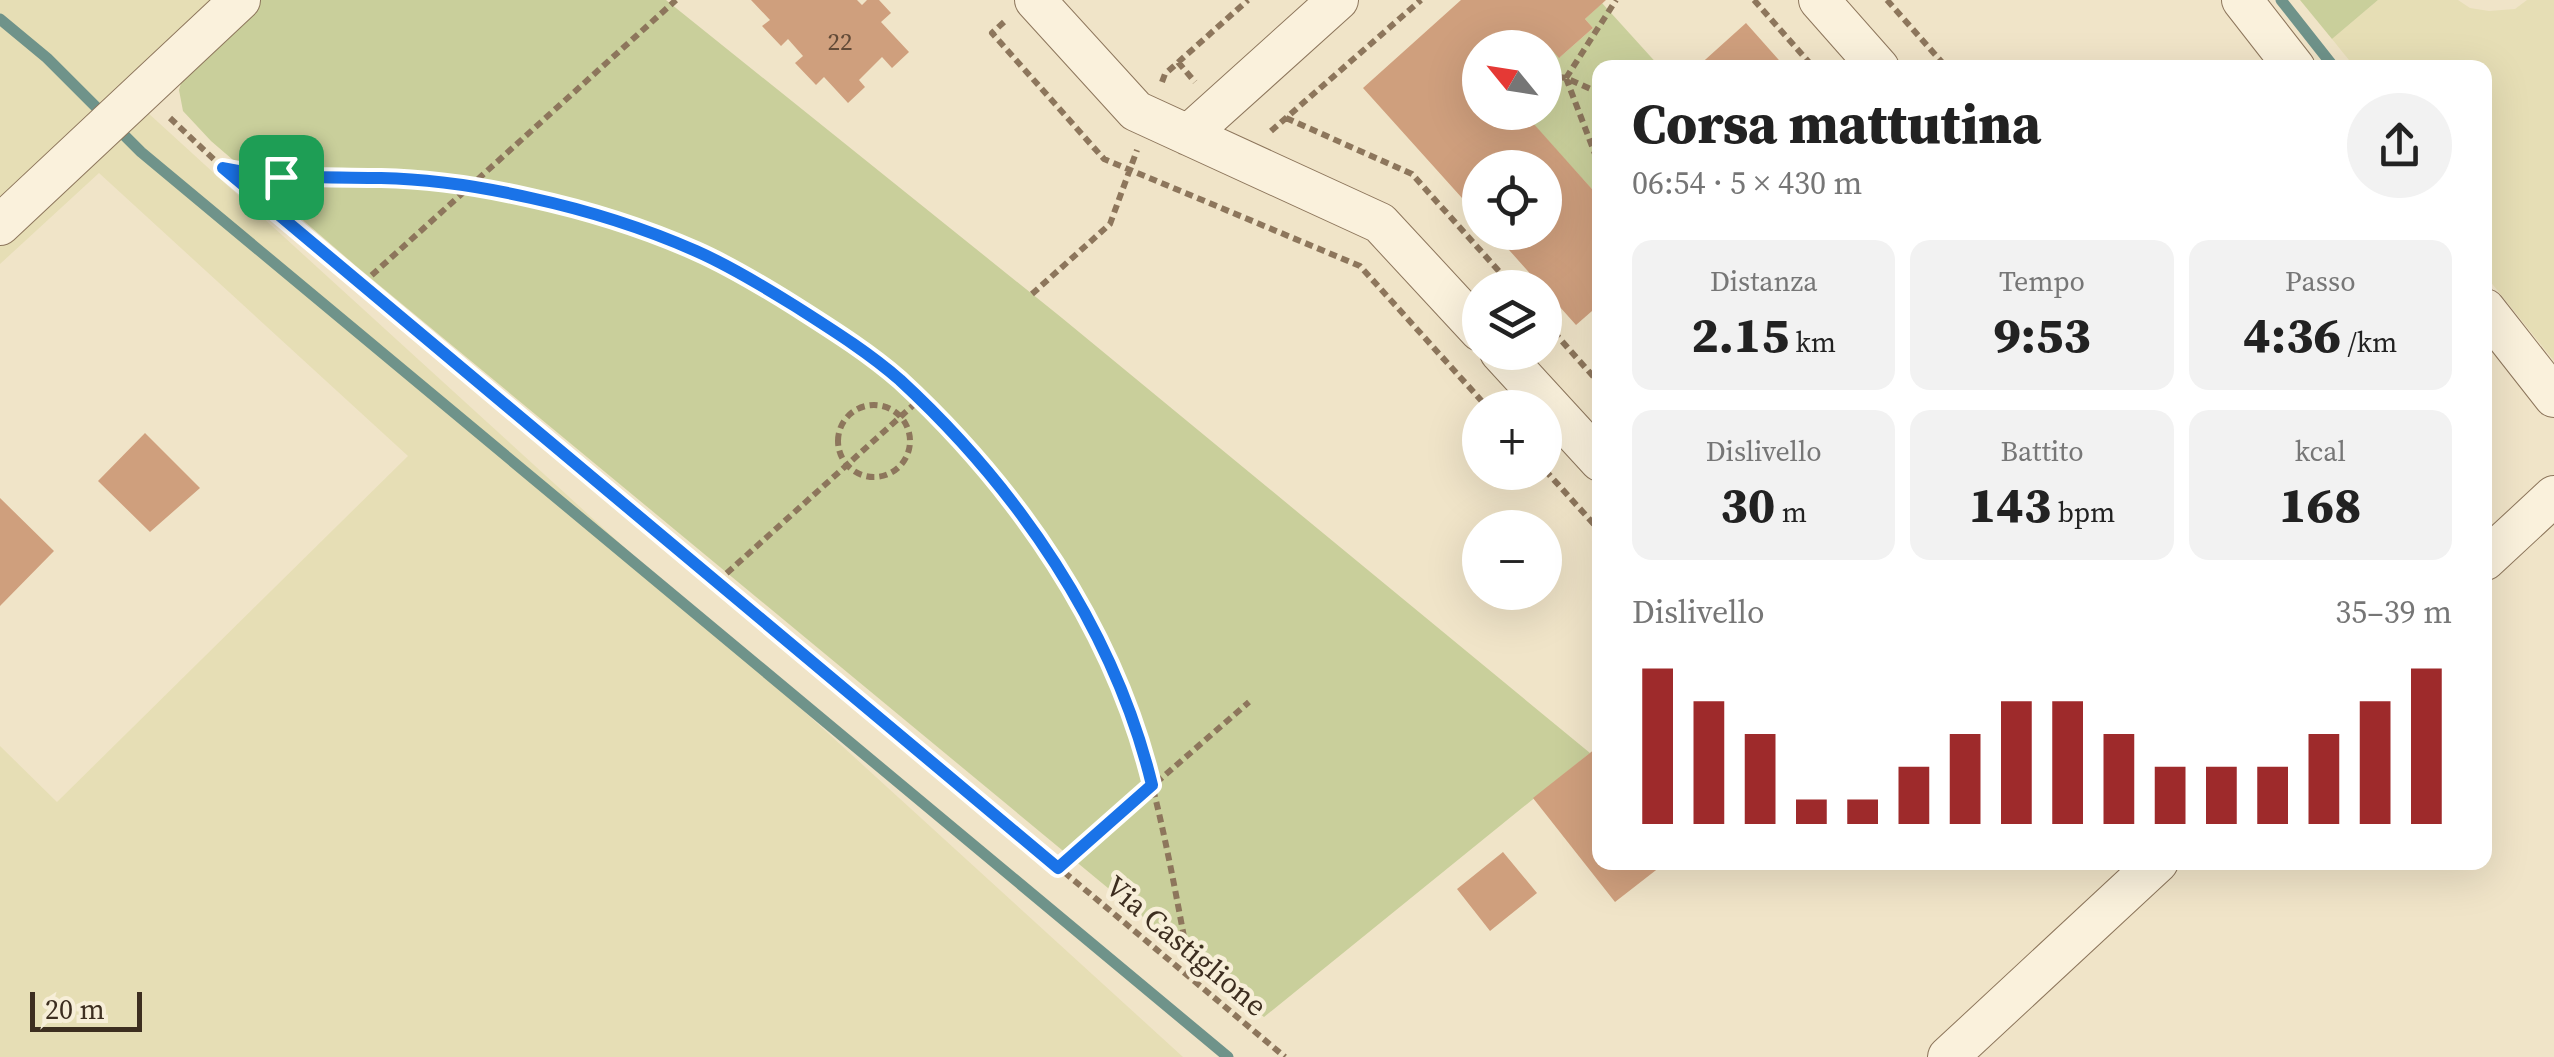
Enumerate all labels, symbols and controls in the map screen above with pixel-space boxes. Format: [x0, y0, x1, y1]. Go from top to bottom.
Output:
house number: 22 [827, 24, 853, 58]
north arrow [1462, 30, 1562, 130]
map controls [1462, 30, 1562, 610]
text: Corsa mattutina [1632, 86, 2041, 161]
button: share [2347, 93, 2452, 198]
pin [239, 135, 324, 220]
icon: arrive [254, 150, 309, 205]
button: locate [1462, 150, 1562, 250]
text: 06:54 · 5 × 430 m [1632, 161, 1862, 205]
text: Distanza [1710, 262, 1817, 300]
text: Tempo [1999, 262, 2085, 300]
text: Passo [2285, 262, 2356, 300]
button: layers [1462, 270, 1562, 370]
text: 2.15 [1691, 300, 1789, 369]
text: 9:53 [1993, 300, 2091, 369]
text: 4:36 [2243, 300, 2341, 369]
text: km [1789, 323, 1836, 361]
text: /km [2341, 323, 2397, 361]
button: + [1462, 390, 1562, 490]
text: Dislivello [1706, 432, 1822, 470]
text: Battito [2000, 432, 2084, 470]
text: kcal [2295, 432, 2346, 470]
text: 30 [1720, 470, 1775, 539]
text: 143 [1969, 470, 2051, 539]
text: 168 [2279, 470, 2362, 539]
text: m [1775, 493, 1807, 531]
text: bpm [2051, 493, 2115, 531]
button: − [1462, 510, 1562, 610]
text: Dislivello [1632, 590, 1765, 634]
text: 35–39 m [2335, 590, 2452, 634]
street label: Via Castiglione [1097, 866, 1276, 1025]
scale bar [30, 987, 142, 1032]
text: 20 m [45, 990, 105, 1028]

